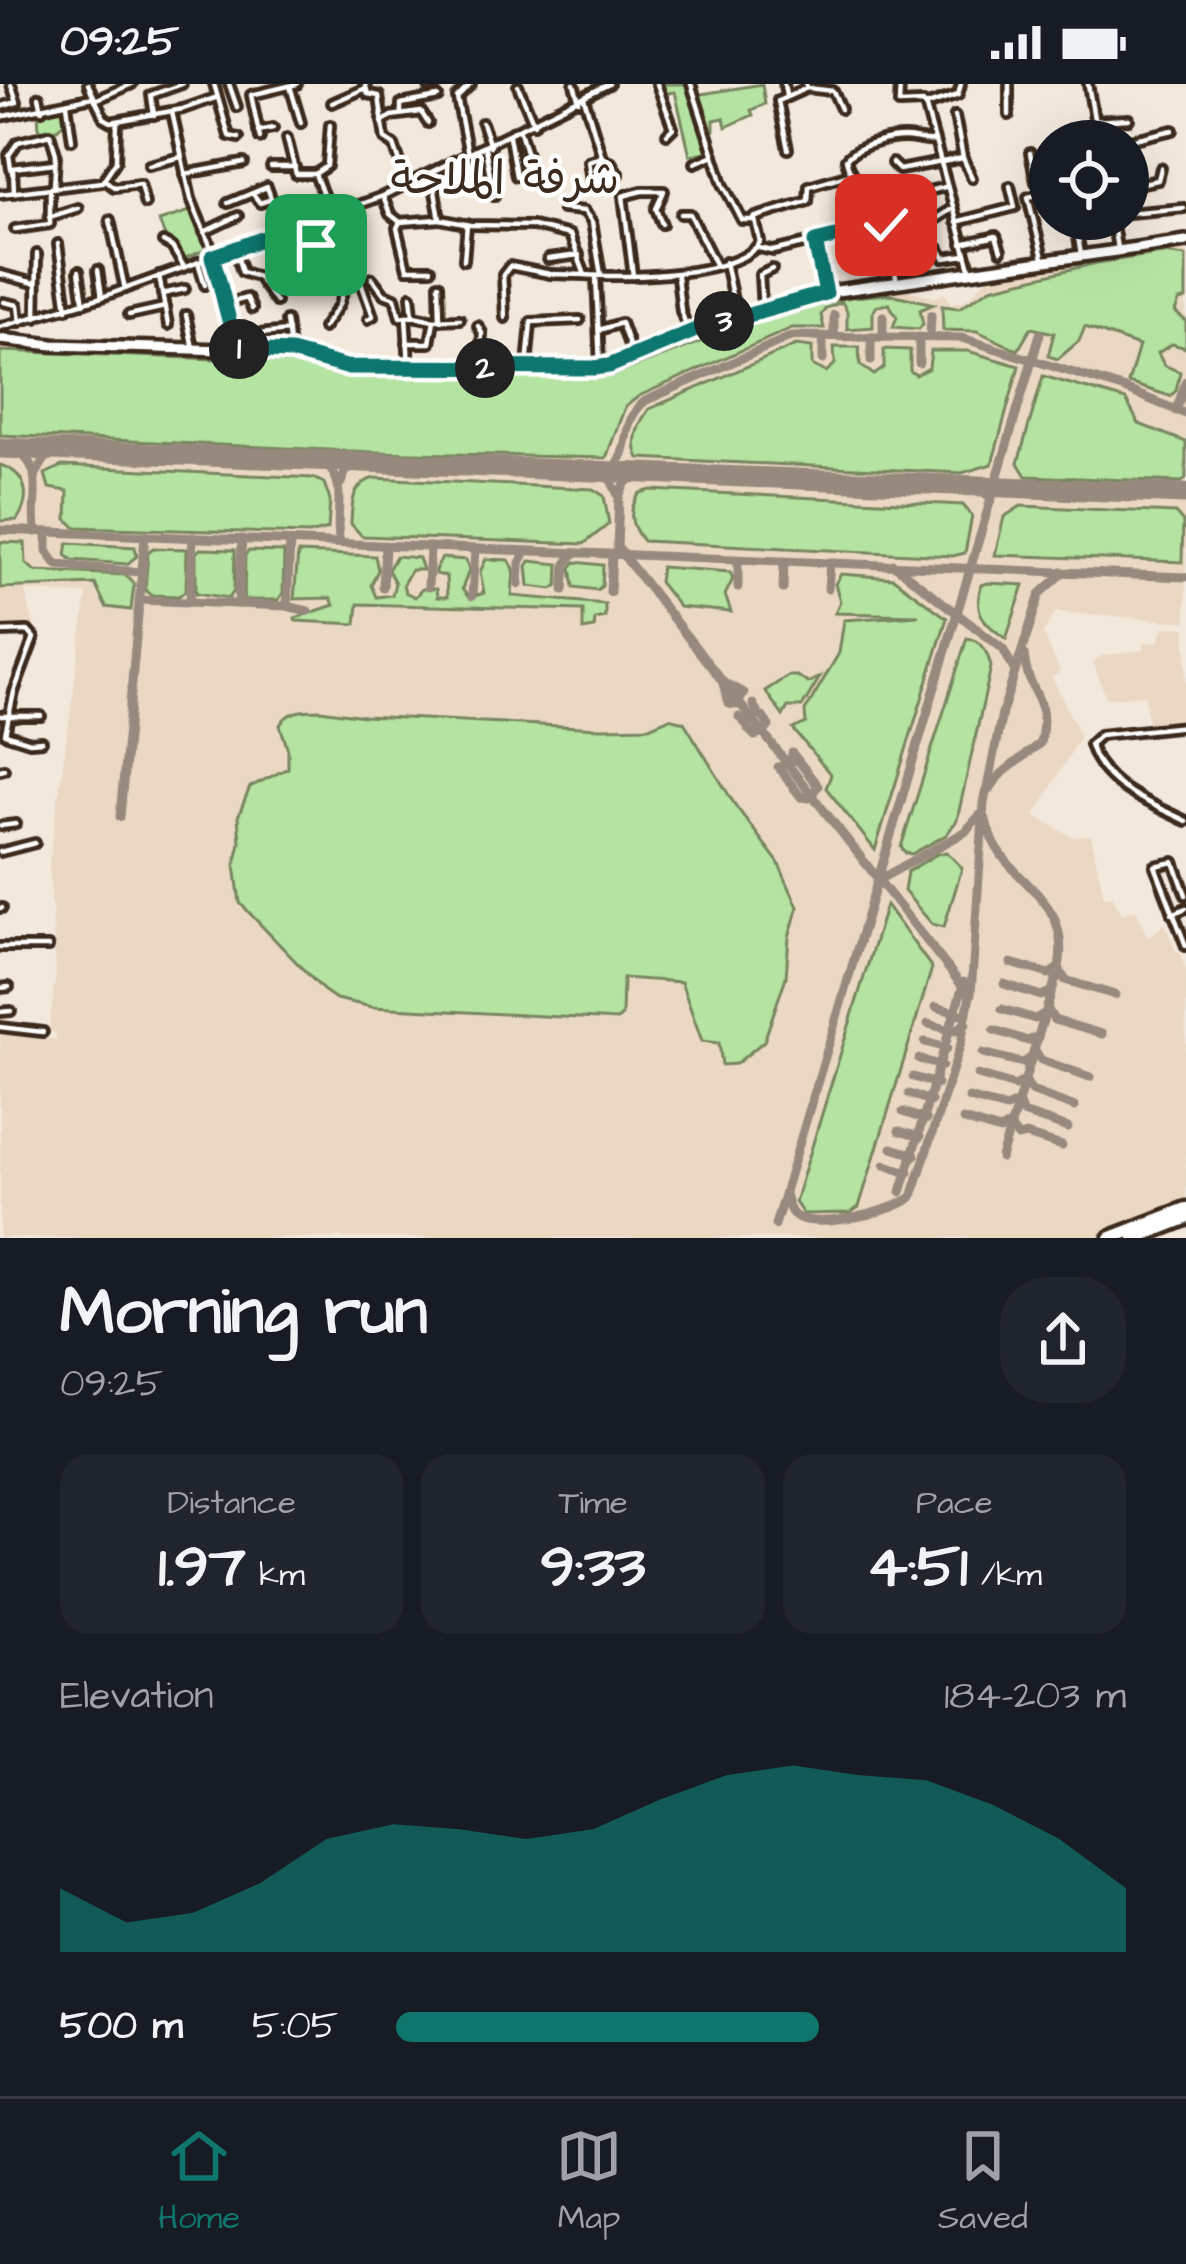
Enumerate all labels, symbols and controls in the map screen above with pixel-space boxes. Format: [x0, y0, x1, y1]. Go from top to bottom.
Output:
text: 09:25 [60, 11, 179, 73]
map controls [1029, 120, 1149, 240]
button: locate [1029, 120, 1149, 240]
district label: شرفة الملاحة [391, 149, 619, 211]
pin [835, 174, 937, 276]
icon: check [853, 192, 919, 258]
pin [265, 194, 367, 296]
icon: arrive [283, 212, 349, 278]
pin: 3 [694, 291, 754, 351]
text: 3 [716, 298, 732, 344]
pin: 1 [209, 319, 269, 379]
text: 1 [237, 326, 241, 372]
pin: 2 [455, 338, 515, 398]
text: 2 [476, 345, 494, 391]
text: Morning run [60, 1267, 428, 1359]
button: share [1000, 1277, 1126, 1403]
text: 09:25 [60, 1358, 163, 1412]
text: Distance [168, 1480, 296, 1526]
text: Time [558, 1480, 628, 1526]
text: Pace [916, 1480, 993, 1526]
text: 1.97 [158, 1526, 246, 1609]
text: 9:33 [540, 1526, 646, 1609]
text: 4:51 [867, 1526, 968, 1609]
text: km [246, 1552, 305, 1598]
text: /km [968, 1552, 1042, 1598]
text: Elevation [60, 1670, 214, 1724]
text: 184–203 m [944, 1670, 1126, 1724]
text: 500 m [60, 2000, 183, 2054]
text: 5:05 [252, 2000, 338, 2054]
tab: Home [158, 2123, 240, 2241]
tab: Map [556, 2123, 622, 2241]
tab: Saved [938, 2123, 1028, 2241]

